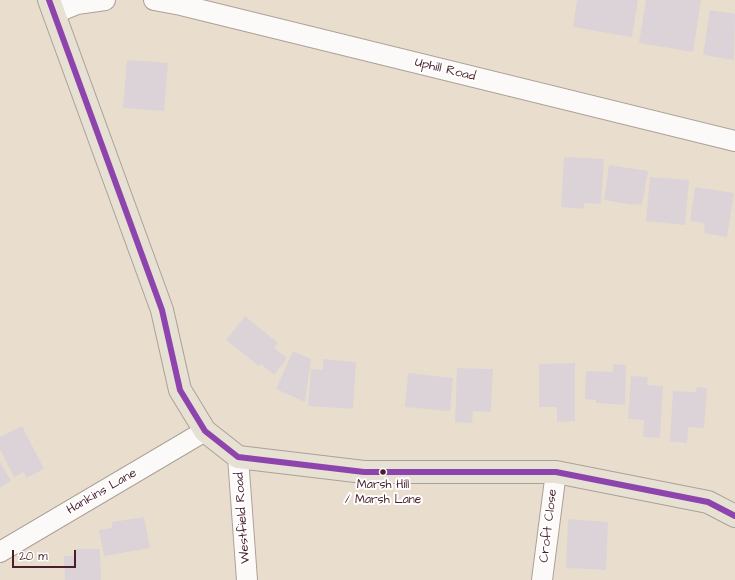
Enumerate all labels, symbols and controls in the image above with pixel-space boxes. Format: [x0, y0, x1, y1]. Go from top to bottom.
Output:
street label: Uphill Road [413, 55, 477, 85]
street label: Hankins Lane [64, 466, 140, 518]
marker: Marsh Hill / Marsh Lane [378, 467, 388, 477]
street label: Westfield Road [232, 472, 254, 564]
place label: Marsh Hill / Marsh Lane [345, 478, 421, 506]
street label: Croft Close [537, 488, 561, 564]
scale bar [14, 542, 78, 568]
text: 20 m [19, 548, 48, 565]

